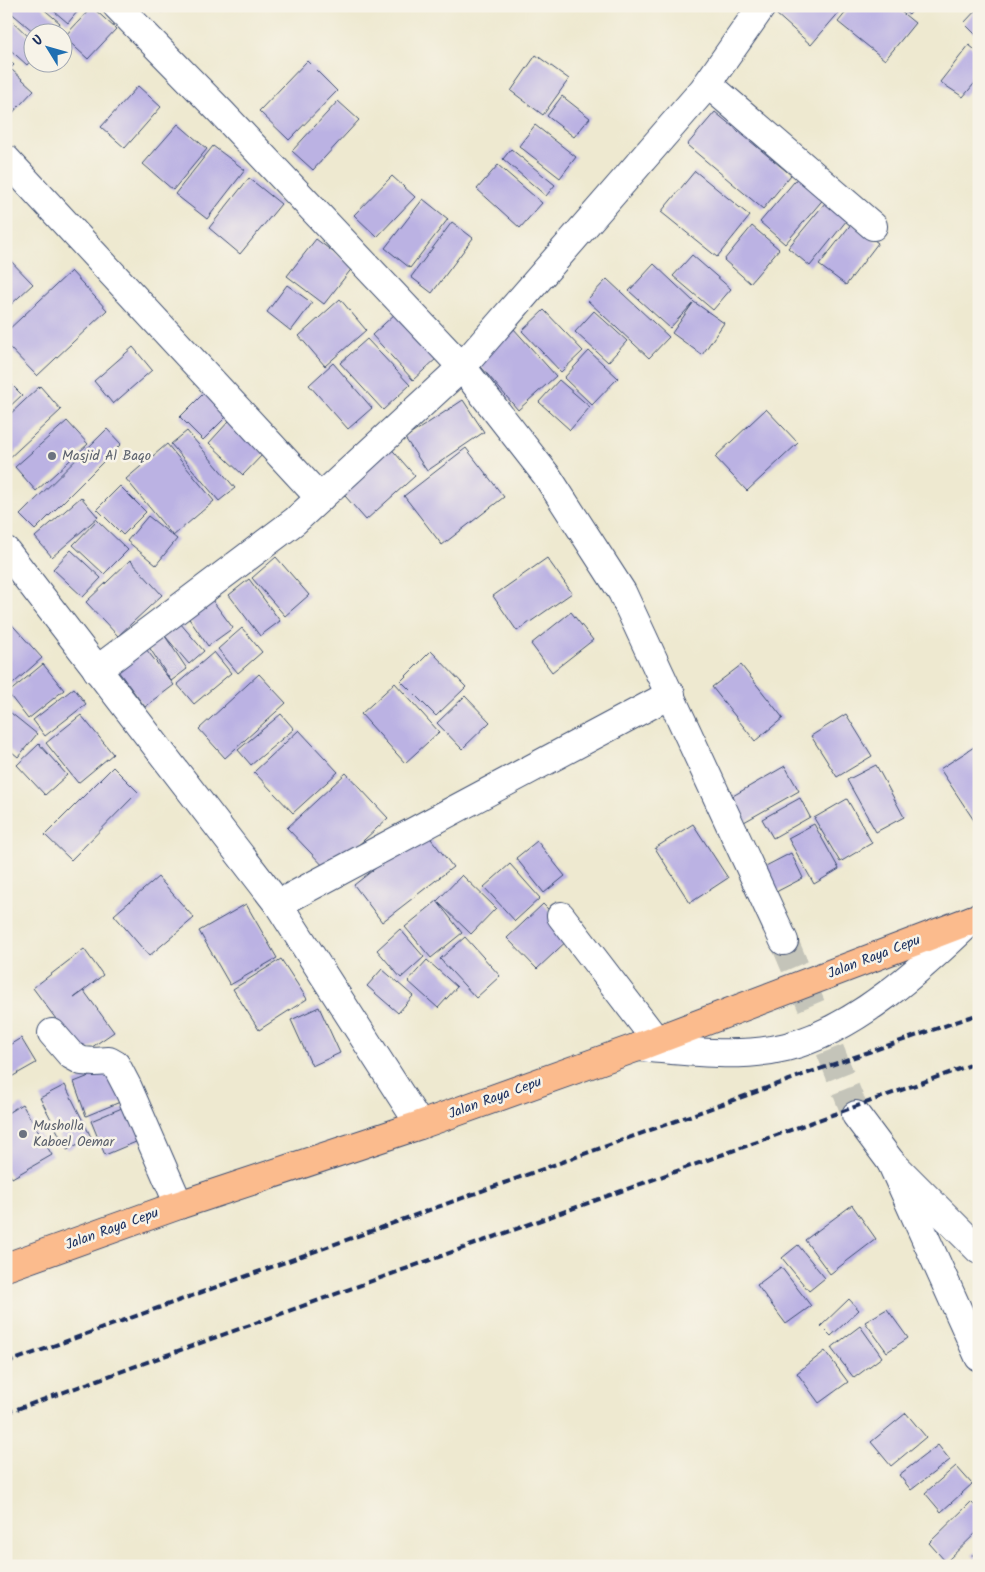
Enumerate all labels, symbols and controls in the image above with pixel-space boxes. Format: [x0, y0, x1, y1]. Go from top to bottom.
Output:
north arrow [22, 22, 72, 72]
text: U [27, 30, 50, 51]
place label: Masjid Al Baqo [62, 445, 151, 467]
marker: Masjid Al Baqo [46, 450, 58, 462]
street label: Jalan Raya Cepu [824, 929, 924, 985]
street label: Jalan Raya Cepu [445, 1071, 545, 1125]
place label: Musholla Kaboel Oemar [33, 1115, 115, 1153]
marker: Musholla Kaboel Oemar [17, 1128, 29, 1140]
street label: Jalan Raya Cepu [62, 1202, 162, 1256]

